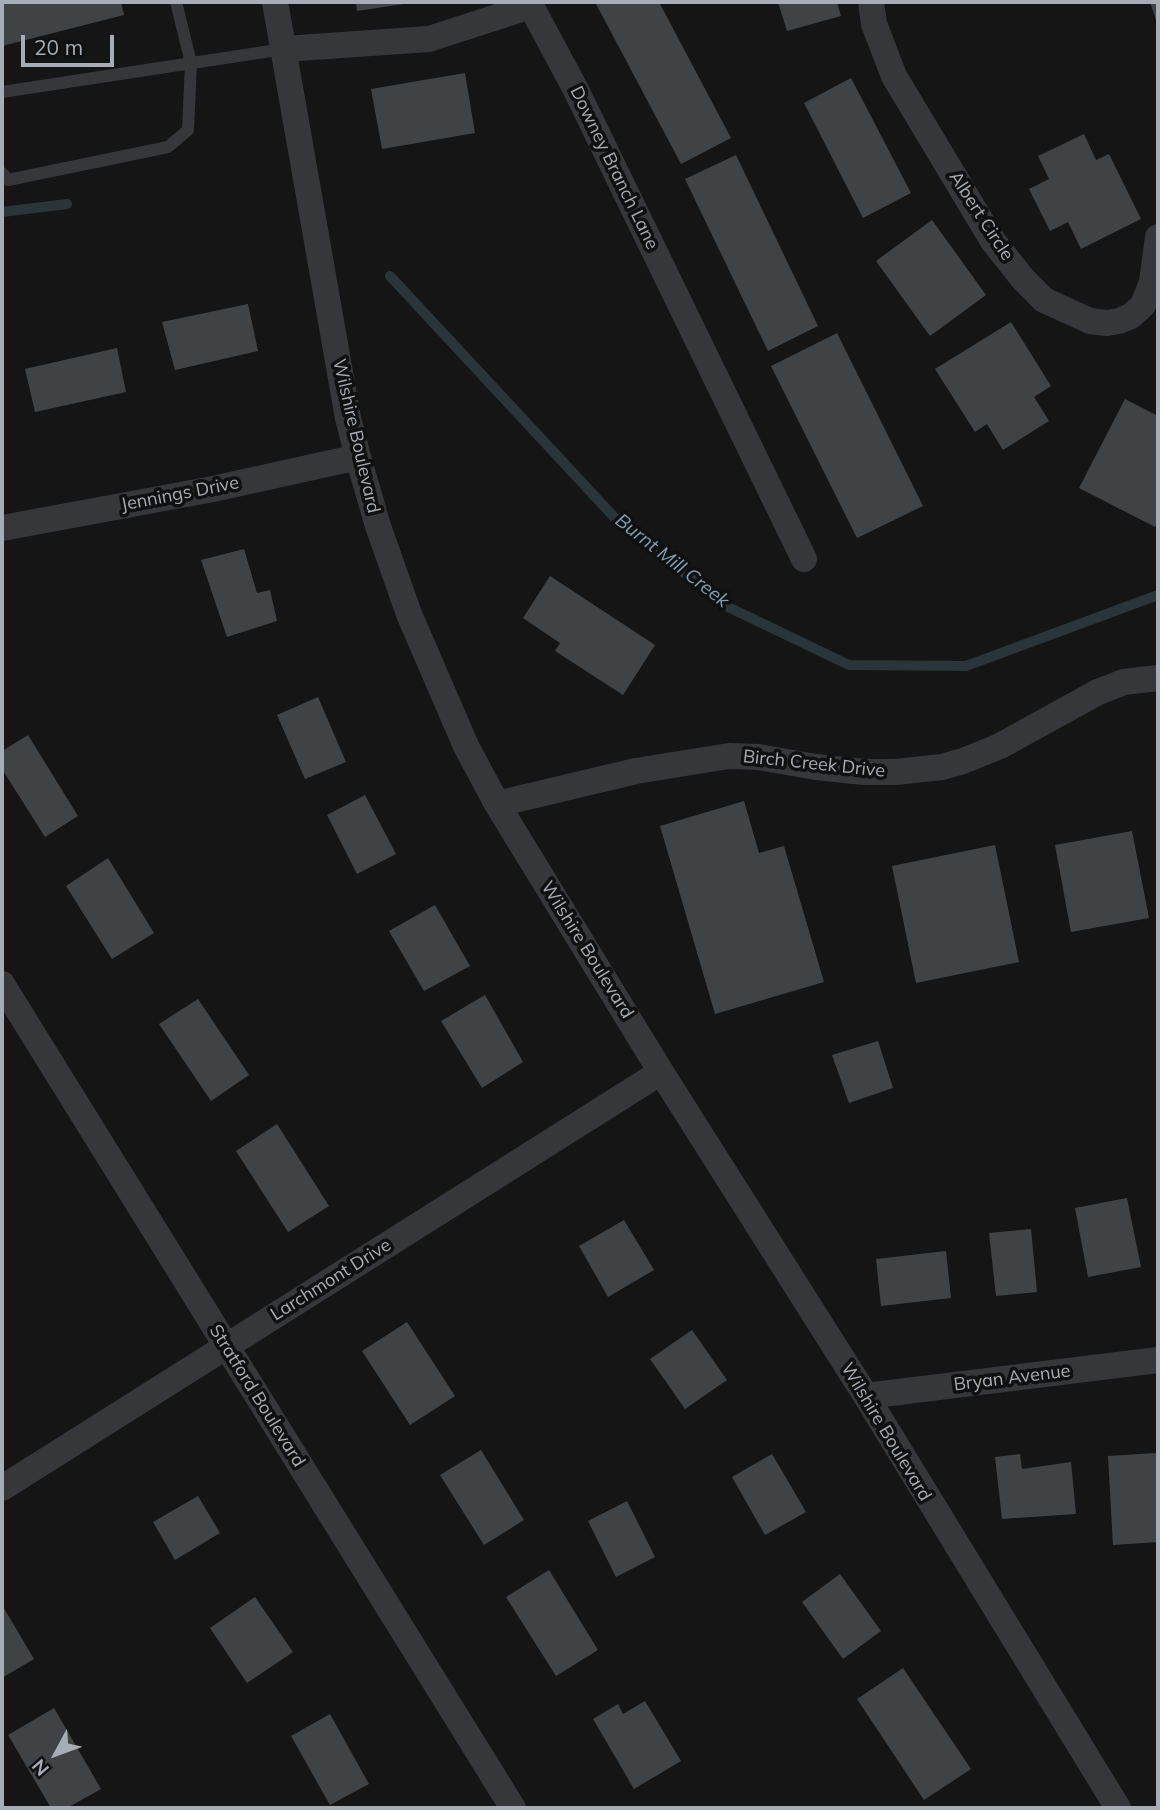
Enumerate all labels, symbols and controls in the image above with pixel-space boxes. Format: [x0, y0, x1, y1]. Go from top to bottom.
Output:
scale bar [24, 21, 117, 65]
text: 20 m [34, 34, 83, 60]
street label: Downey Branch Lane [565, 83, 663, 253]
street label: Albert Circle [944, 167, 1018, 265]
street label: Wilshire Boulevard [328, 357, 384, 515]
street label: Jennings Drive [119, 472, 241, 516]
water label: Burnt Mill Creek [610, 509, 734, 613]
street label: Birch Creek Drive [742, 746, 886, 782]
street label: Wilshire Boulevard [536, 877, 638, 1023]
street label: Larchmont Drive [267, 1234, 395, 1326]
street label: Stratford Boulevard [205, 1321, 309, 1471]
street label: Wilshire Boulevard [836, 1359, 936, 1505]
street label: Bryan Avenue [952, 1360, 1072, 1396]
north arrow [21, 1719, 91, 1789]
text: N [26, 1754, 54, 1781]

